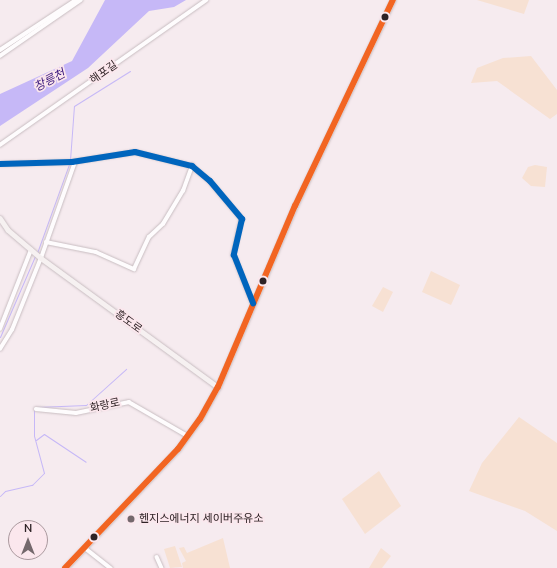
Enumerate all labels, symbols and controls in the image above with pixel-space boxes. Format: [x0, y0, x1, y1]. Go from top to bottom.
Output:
unlabelled marker [380, 12, 390, 22]
street label: 해포길 [88, 59, 120, 87]
water label: 창릉천 [32, 67, 68, 95]
unlabelled marker [258, 276, 268, 286]
street label: 흥도로 [112, 308, 144, 336]
street label: 화랑로 [89, 396, 121, 416]
place label: 헨지스에너지 세이버주유소 [139, 512, 263, 526]
marker: 헨지스에너지 세이버주유소 [126, 514, 136, 524]
north arrow [8, 520, 48, 560]
text: N [24, 521, 32, 536]
unlabelled marker [89, 532, 99, 542]

